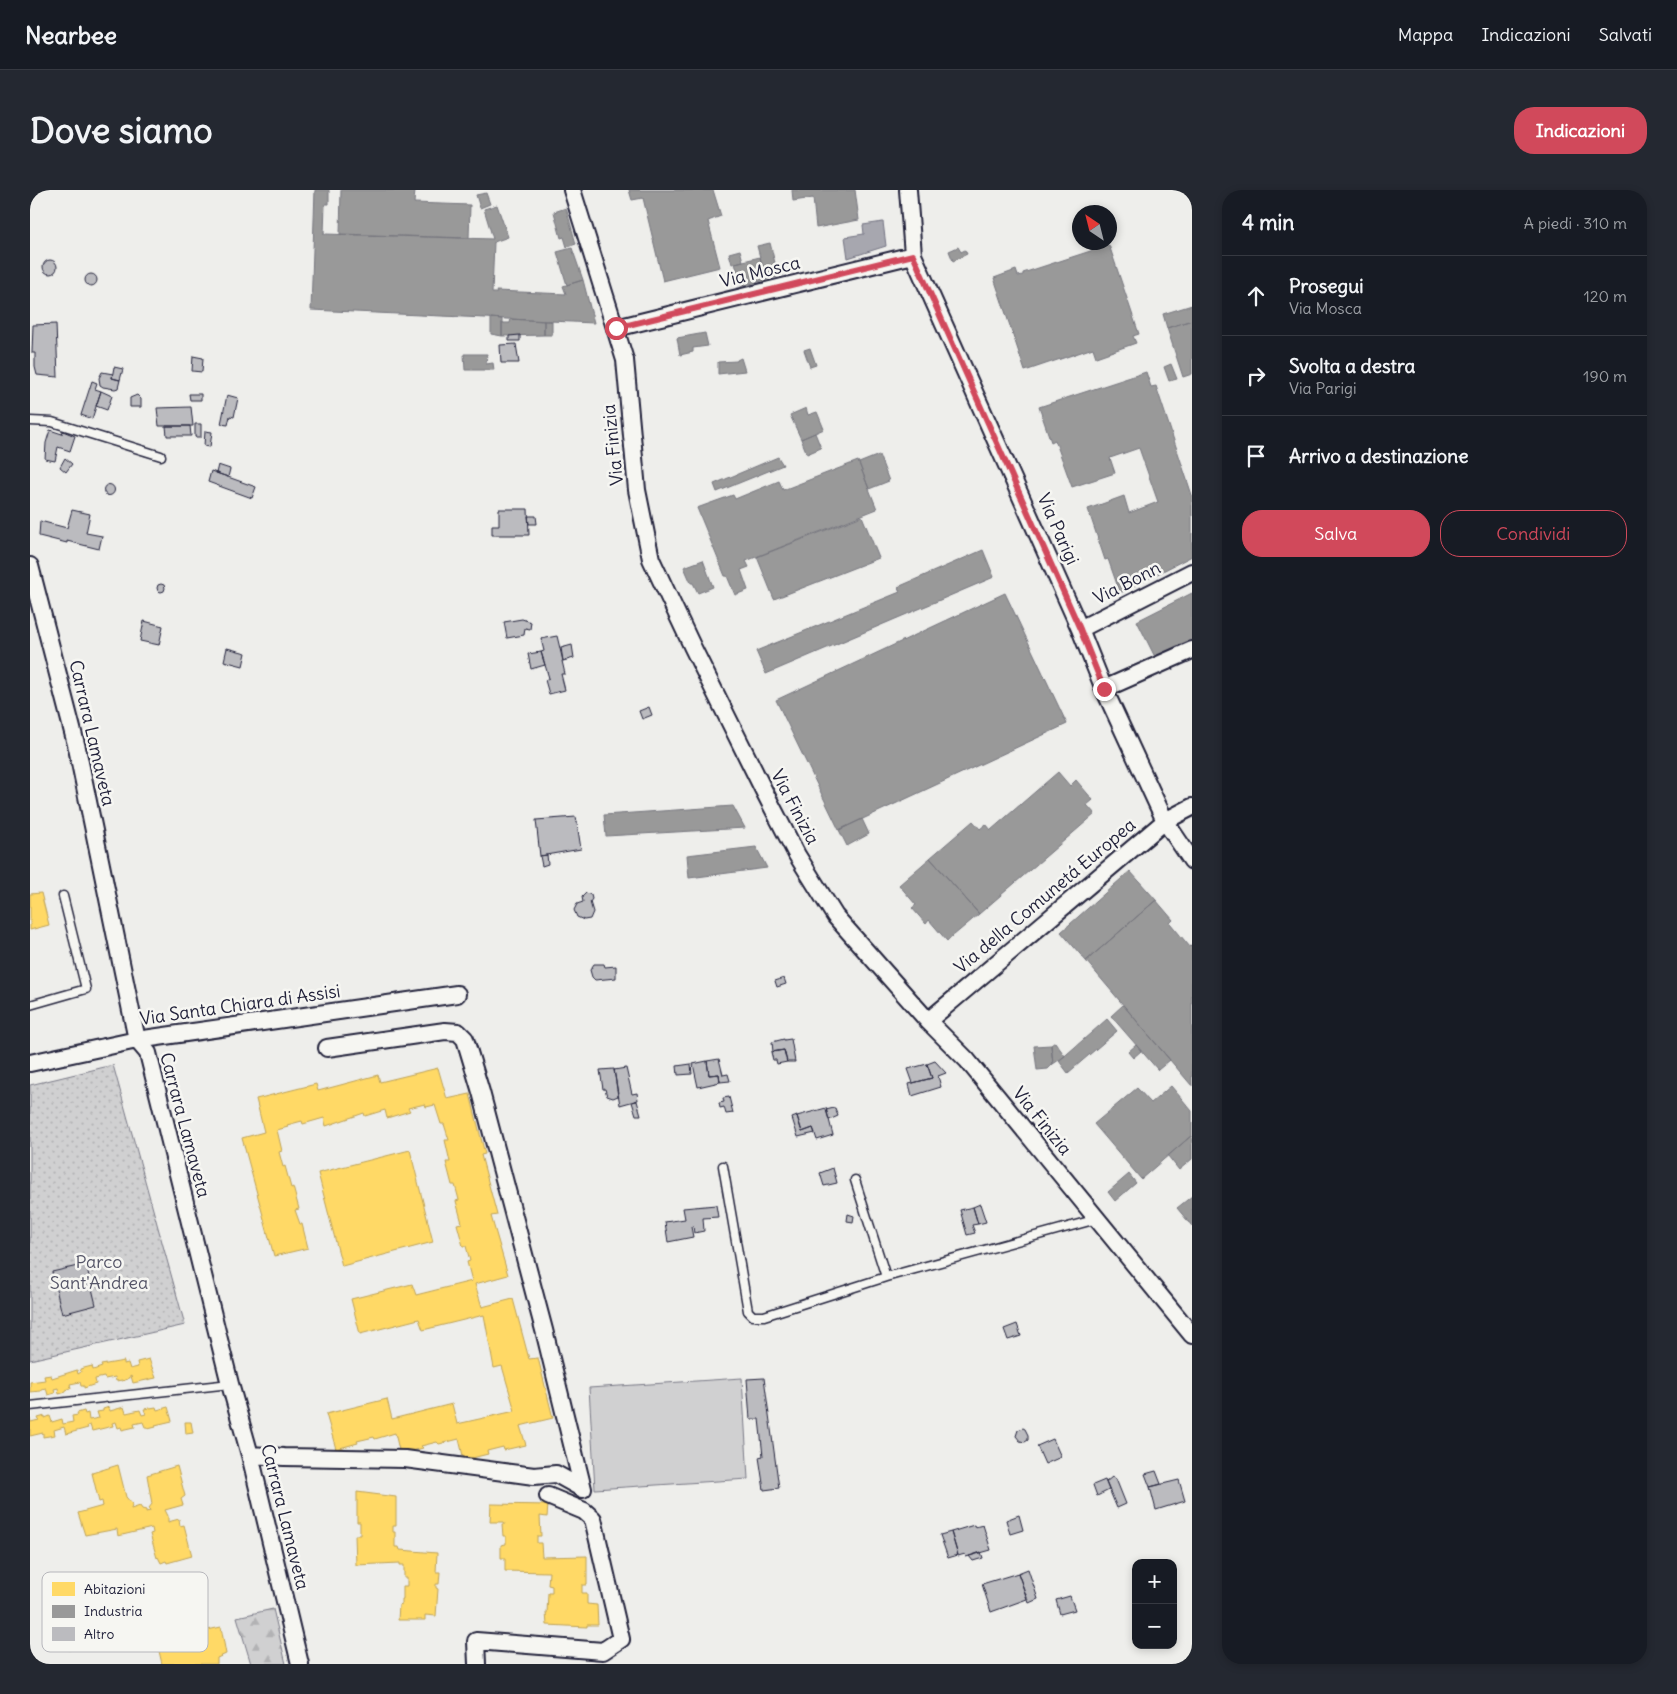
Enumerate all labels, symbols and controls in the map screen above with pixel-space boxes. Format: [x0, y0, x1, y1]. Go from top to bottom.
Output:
text: Nearbee [25, 20, 117, 50]
text: Mappa [1398, 23, 1453, 46]
text: Indicazioni [1481, 23, 1571, 46]
text: Salvati [1599, 23, 1652, 46]
button: Indicazioni [1514, 107, 1647, 154]
text: Dove siamo [30, 108, 213, 152]
north arrow [1072, 205, 1117, 250]
text: 4 min [1242, 209, 1294, 236]
text: A piedi · 310 m [1524, 213, 1627, 233]
street label: Via Mosca [717, 250, 802, 293]
text: Prosegui [1289, 274, 1364, 298]
icon: ahead [1242, 282, 1270, 310]
text: 120 m [1584, 286, 1627, 306]
text: Via Mosca [1289, 298, 1362, 318]
route start [605, 317, 628, 340]
text: Svolta a destra [1289, 354, 1415, 378]
icon: right [1242, 362, 1270, 390]
text: 190 m [1583, 366, 1627, 386]
text: Via Parigi [1289, 378, 1357, 398]
street label: Via Finizia [597, 403, 628, 487]
icon: arrive [1242, 442, 1270, 470]
text: Arrivo a destinazione [1289, 444, 1468, 468]
street label: Via Parigi [1033, 489, 1084, 568]
button: Salva [1242, 510, 1430, 557]
button: Condividi [1440, 510, 1627, 557]
street label: Via Bonn [1089, 556, 1164, 609]
street label: Carrara Lamaveta [64, 658, 120, 808]
route end [1093, 678, 1116, 701]
street label: Via Finizia [766, 765, 825, 848]
street label: Via della Comunetá Europea [949, 813, 1140, 978]
street label: Via Santa Chiara di Assisi [138, 979, 342, 1030]
street label: Carrara Lamaveta [155, 1050, 216, 1200]
street label: Via Finizia [1008, 1082, 1077, 1160]
park label: Parco Sant'Andrea [50, 1250, 148, 1294]
street label: Carrara Lamaveta [256, 1442, 315, 1592]
map controls [1132, 1559, 1177, 1649]
button: + [1132, 1559, 1177, 1604]
legend [42, 1572, 208, 1652]
text: Abitazioni [84, 1580, 146, 1598]
text: Industria [84, 1602, 142, 1620]
button: − [1132, 1604, 1177, 1649]
text: Altro [84, 1625, 114, 1643]

